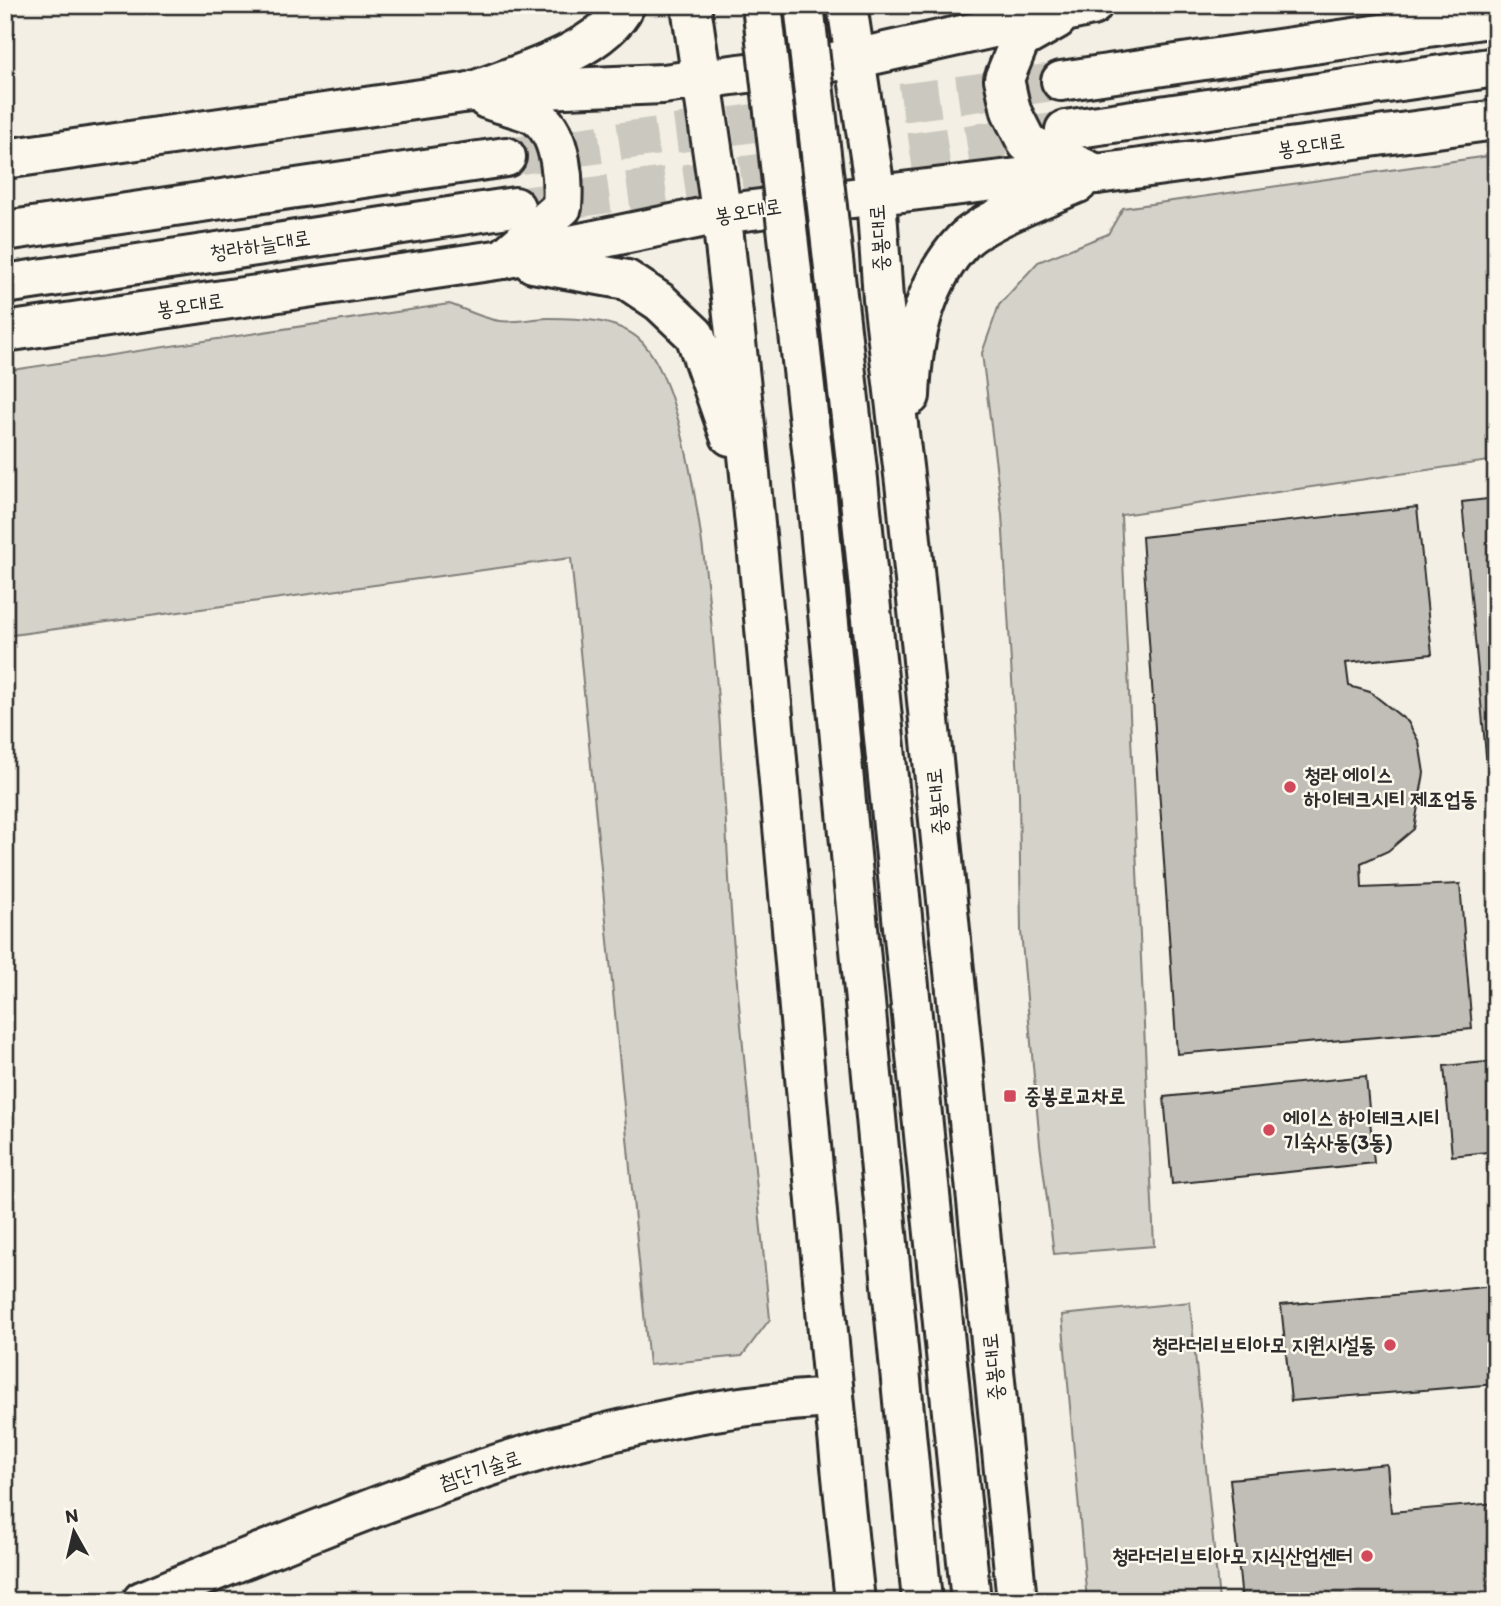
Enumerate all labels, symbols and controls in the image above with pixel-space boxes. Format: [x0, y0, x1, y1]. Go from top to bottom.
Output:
street label: 봉오대로 [1276, 127, 1346, 162]
street label: 봉오대로 [713, 193, 783, 228]
street label: 중봉대로 [864, 203, 893, 273]
street label: 청라하늘대로 [208, 224, 312, 265]
street label: 봉오대로 [155, 287, 225, 322]
place label: 청라 에이스 하이테크시티 제조업동 [1303, 762, 1478, 811]
street label: 중봉대로 [921, 767, 952, 837]
marker: 청라 에이스 하이테크시티 제조업동 [1282, 779, 1298, 795]
place label: 중봉로교차로 [1024, 1083, 1125, 1108]
marker: 중봉로교차로 [1002, 1088, 1018, 1104]
place label: 에이스 하이테크시티 기숙사동(3동) [1283, 1105, 1440, 1155]
marker: 에이스 하이테크시티 기숙사동(3동) [1261, 1122, 1277, 1138]
street label: 중봉대로 [977, 1332, 1008, 1402]
place label: 청라더리브티아모 지원시설동 [1152, 1332, 1376, 1357]
marker: 청라더리브티아모 지원시설동 [1382, 1337, 1398, 1353]
street label: 첨단기술로 [436, 1445, 524, 1494]
north arrow [38, 1498, 108, 1568]
text: N [64, 1503, 80, 1528]
place label: 청라더리브티아모 지식산업센터 [1112, 1543, 1353, 1568]
marker: 청라더리브티아모 지식산업센터 [1359, 1548, 1375, 1564]

